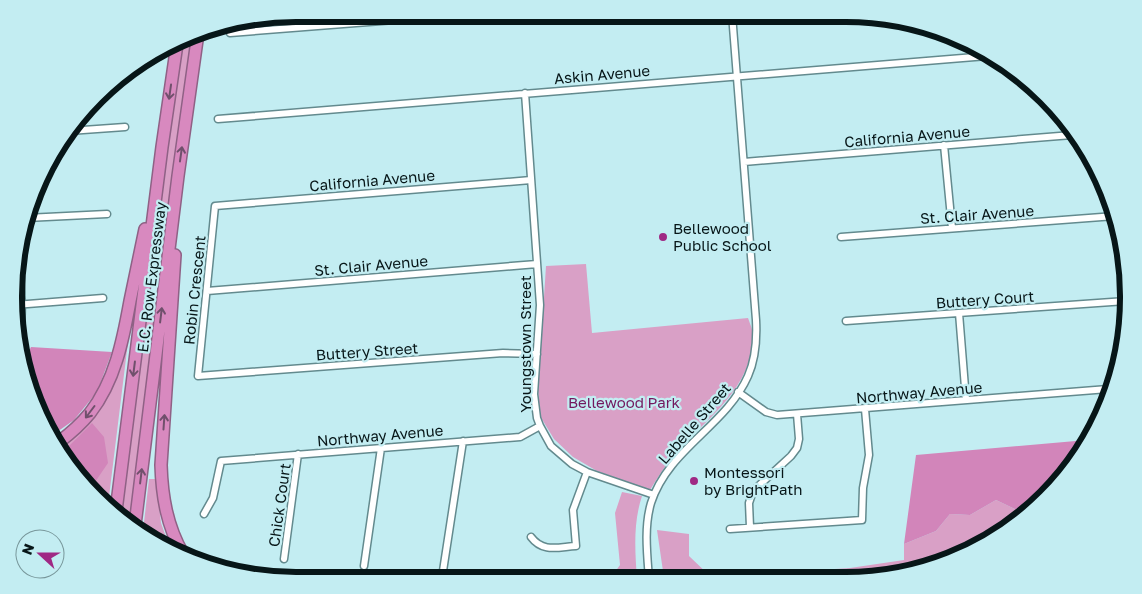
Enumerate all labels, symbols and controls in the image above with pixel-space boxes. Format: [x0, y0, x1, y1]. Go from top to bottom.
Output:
street label: Askin Avenue [553, 61, 651, 87]
one-way arrow [165, 84, 175, 100]
street label: California Avenue [843, 122, 971, 150]
one-way arrow [176, 146, 186, 162]
street label: California Avenue [308, 166, 436, 194]
street label: E.C. Row Expressway [133, 200, 169, 353]
street label: St. Clair Avenue [919, 201, 1035, 227]
place label: Bellewood Public School [673, 219, 772, 254]
marker: Bellewood Public School [657, 231, 669, 243]
street label: Robin Crescent [179, 234, 209, 346]
street label: St. Clair Avenue [313, 251, 429, 279]
street label: Youngstown Street [516, 275, 534, 413]
street label: Buttery Court [935, 287, 1035, 311]
one-way arrow [156, 307, 166, 323]
street label: Buttery Street [315, 338, 419, 364]
one-way arrow [129, 361, 139, 377]
street label: Northway Avenue [855, 377, 983, 406]
street label: Labelle Street [654, 379, 734, 467]
park label: Bellewood Park [568, 393, 681, 411]
one-way arrow [85, 405, 96, 418]
one-way arrow [160, 414, 169, 430]
street label: Northway Avenue [316, 420, 444, 449]
street label: Chick Court [264, 462, 294, 548]
place label: Montessori by BrightPath [704, 463, 803, 498]
one-way arrow [136, 469, 146, 485]
marker: Montessori by BrightPath [688, 475, 700, 487]
north arrow [15, 529, 65, 579]
text: N [18, 541, 37, 557]

